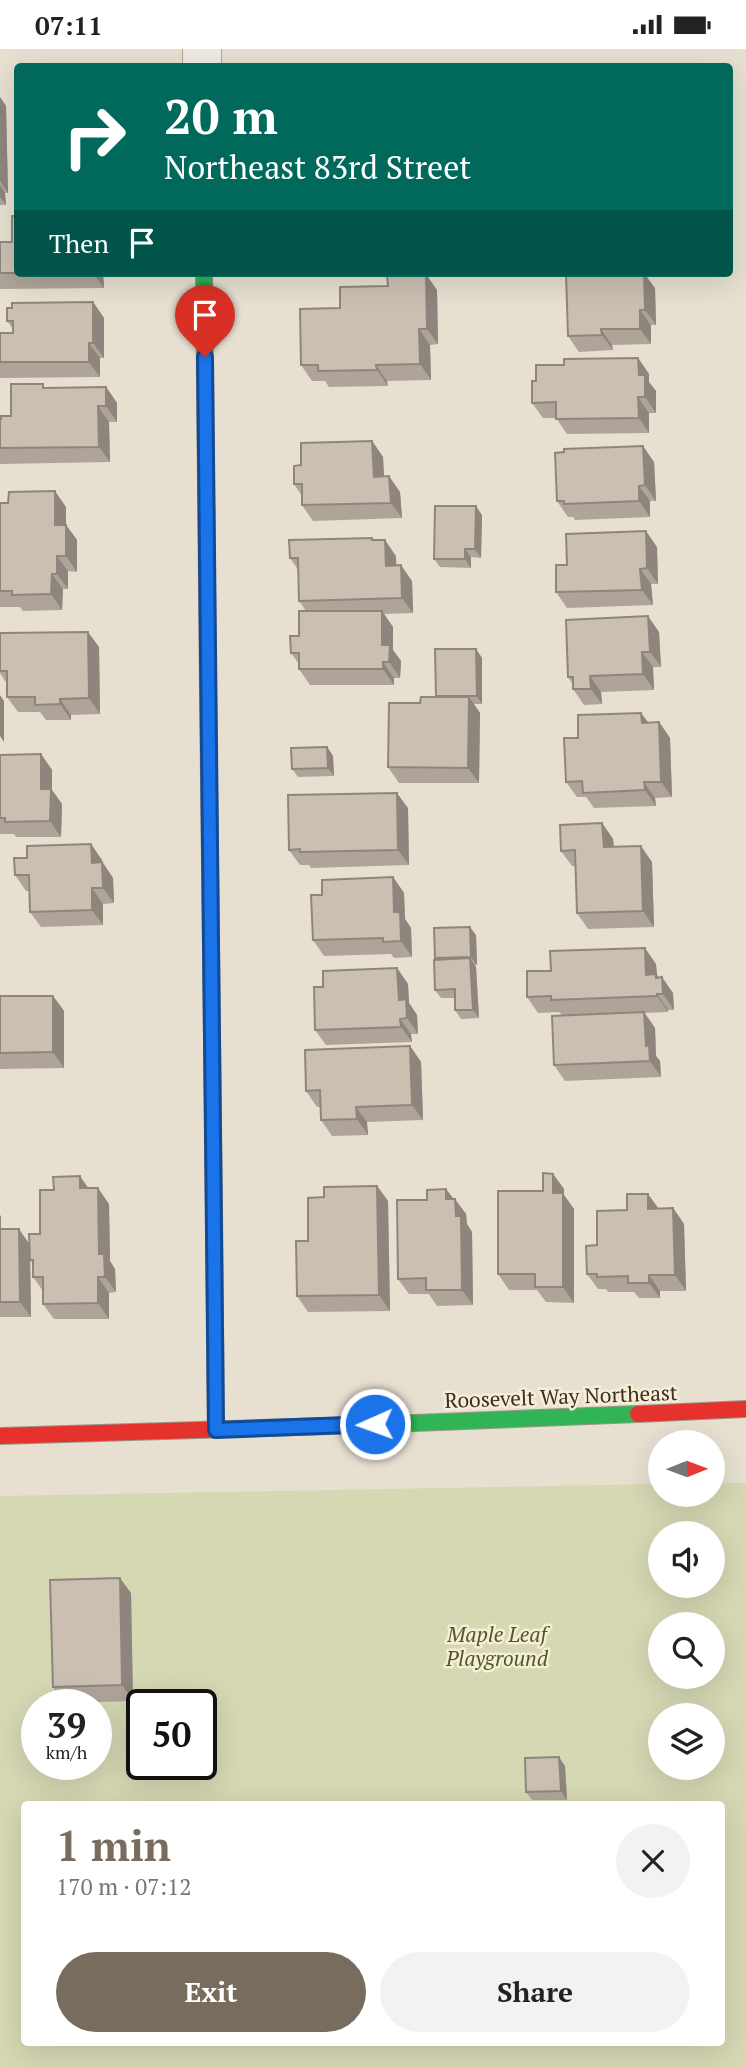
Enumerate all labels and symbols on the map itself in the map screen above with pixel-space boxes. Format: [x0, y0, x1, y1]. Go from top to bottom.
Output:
pin [175, 285, 235, 357]
street label: Roosevelt Way Northeast [444, 1378, 678, 1414]
position arrow [338, 1387, 412, 1461]
north arrow [648, 1430, 724, 1507]
park label: Maple Leaf Playground [445, 1620, 550, 1672]
speed limit sign: 50 [126, 1689, 217, 1780]

